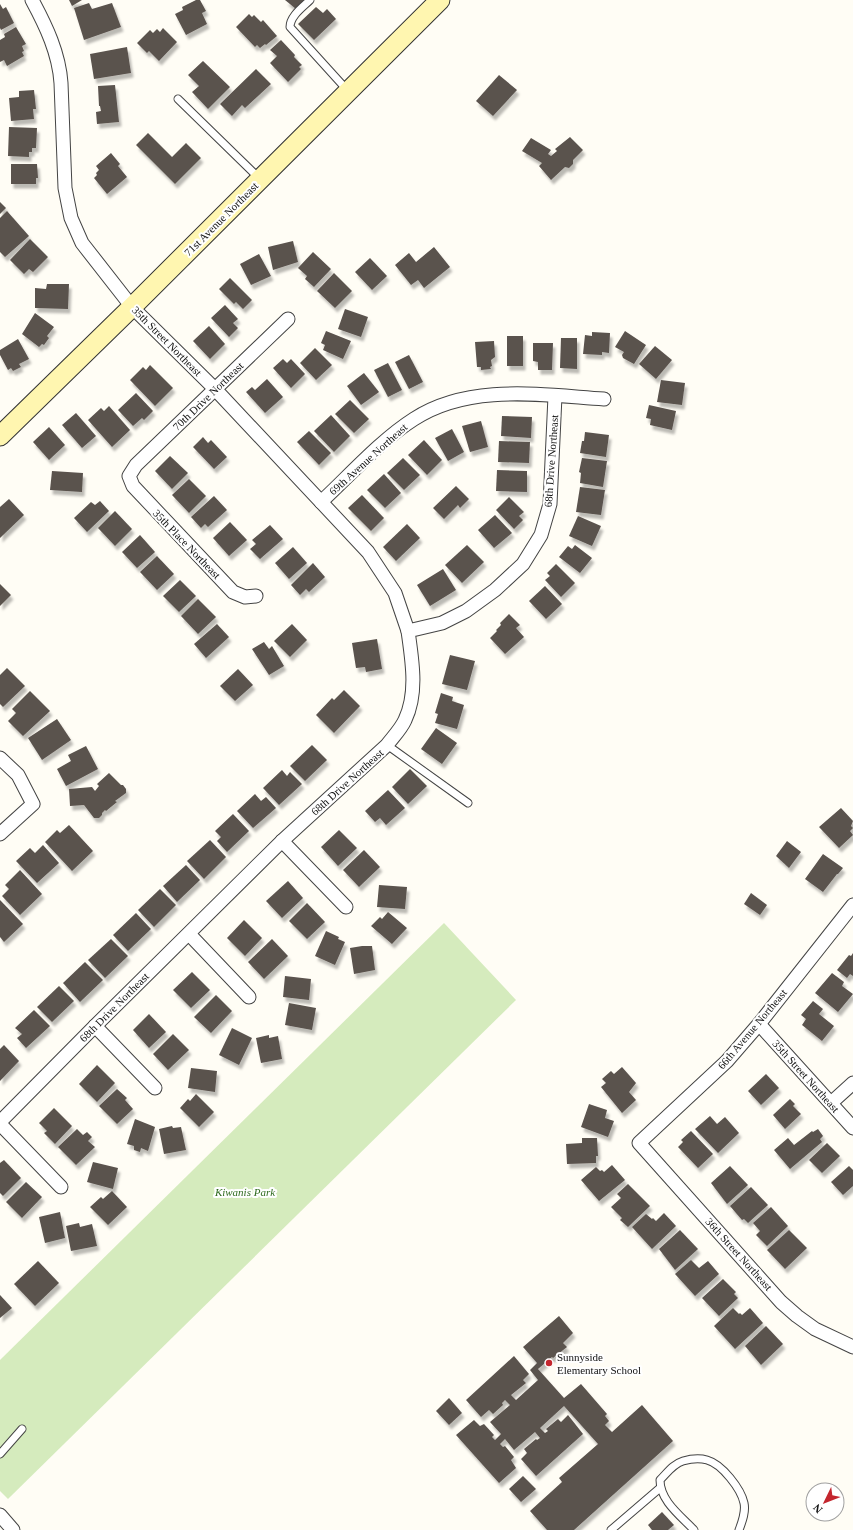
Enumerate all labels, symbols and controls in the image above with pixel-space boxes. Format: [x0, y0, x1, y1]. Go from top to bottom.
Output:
street label: 71st Avenue Northeast [182, 180, 260, 258]
street label: 35th Street Northeast [130, 304, 204, 378]
street label: 70th Drive Northeast [170, 359, 246, 433]
street label: 68th Drive Northeast [542, 414, 560, 508]
street label: 69th Avenue Northeast [327, 421, 409, 497]
street label: 35th Place Northeast [151, 507, 223, 581]
street label: 68th Drive Northeast [308, 746, 386, 818]
street label: 68th Drive Northeast [77, 970, 151, 1044]
street label: 66th Avenue Northeast [715, 987, 789, 1071]
street label: 35th Street Northeast [770, 1037, 842, 1115]
park label: Kiwanis Park [214, 1186, 276, 1198]
street label: 36th Street Northeast [703, 1215, 775, 1293]
place label: Sunnyside Elementary School [557, 1351, 641, 1376]
marker: Sunnyside Elementary School [544, 1358, 554, 1368]
north arrow [805, 1482, 845, 1522]
text: N [811, 1502, 825, 1516]

